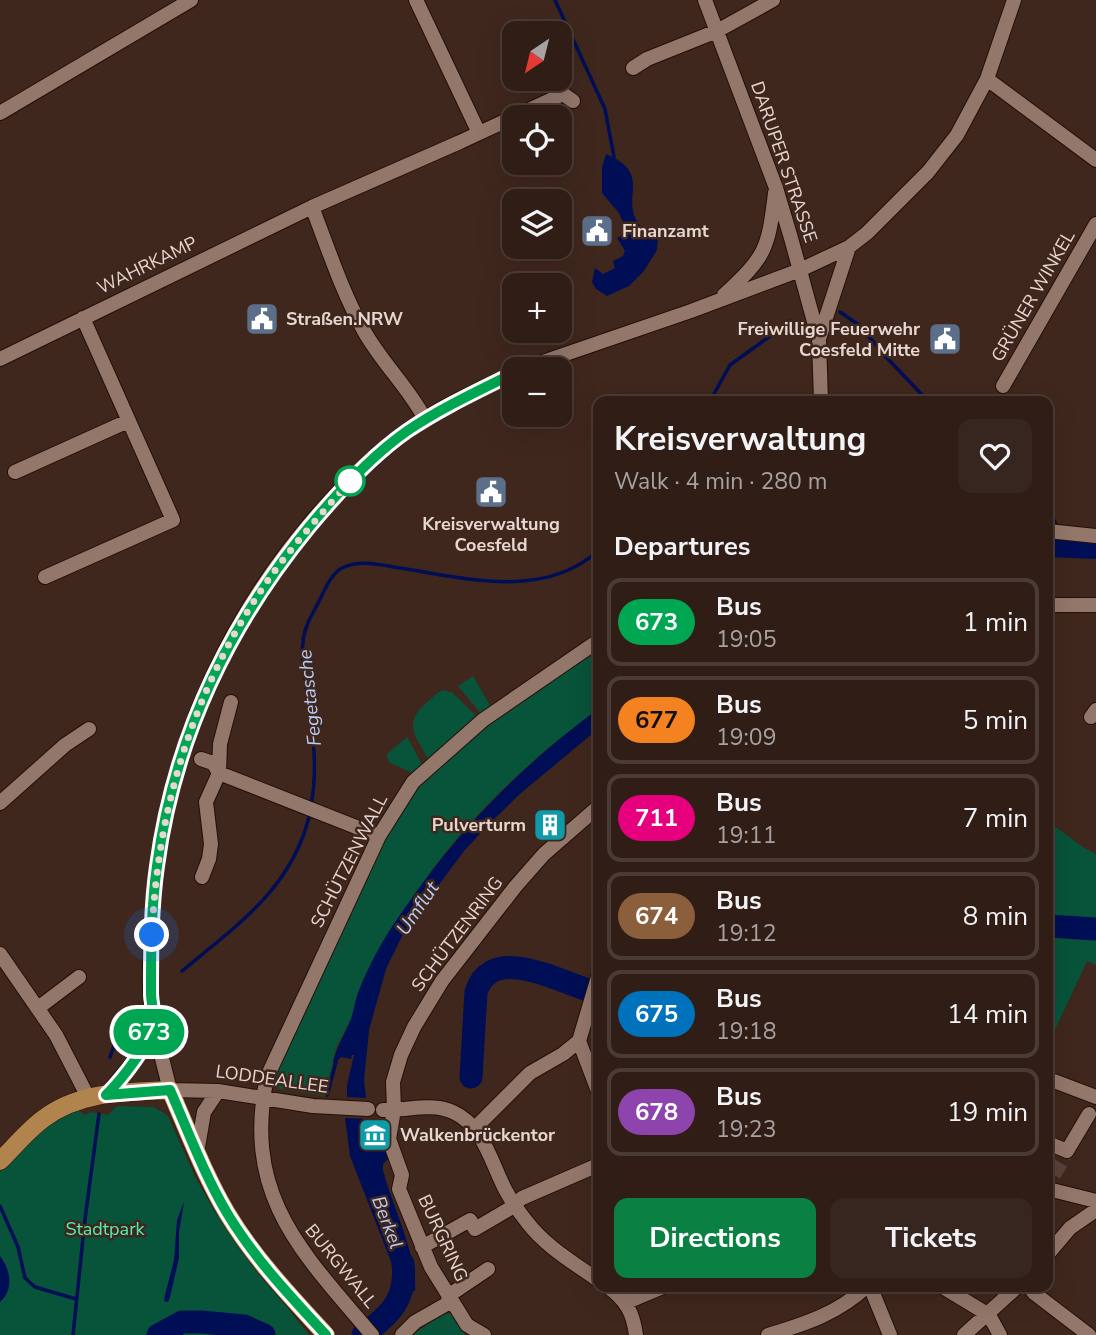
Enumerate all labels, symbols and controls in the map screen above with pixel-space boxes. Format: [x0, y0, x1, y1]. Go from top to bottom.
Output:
north arrow [502, 21, 572, 91]
map controls [502, 21, 572, 427]
street label: DARUPER STRASSE [745, 78, 823, 246]
button: locate [502, 105, 572, 175]
button: layers [502, 189, 572, 259]
public building icon: Finanzamt [578, 212, 616, 250]
place label: Finanzamt [622, 219, 709, 243]
street label: GRÜNER WINKEL [986, 226, 1080, 366]
street label: WAHRKAMP [93, 230, 201, 300]
button: + [502, 273, 572, 343]
public building icon: Straßen.NRW [243, 300, 281, 338]
place label: Straßen.NRW [286, 307, 403, 331]
place label: Freiwillige Feuerwehr Coesfeld Mitte [737, 317, 920, 362]
public building icon: Freiwillige Feuerwehr Coesfeld Mitte [926, 320, 964, 358]
button: − [502, 357, 572, 427]
text: Kreisverwaltung [614, 417, 867, 462]
button: heart [958, 419, 1032, 493]
unlabelled marker [335, 466, 365, 496]
text: Walk · 4 min · 280 m [614, 466, 827, 497]
public building icon: Kreisverwaltung Coesfeld [472, 473, 510, 511]
place label: Kreisverwaltung Coesfeld [422, 512, 560, 557]
text: Departures [614, 529, 750, 564]
text: Bus [716, 589, 762, 624]
text: 1 min [963, 605, 1028, 640]
text: 673 [635, 606, 678, 638]
text: 19:05 [716, 624, 776, 655]
water label: Fegetasche [292, 648, 328, 747]
text: Bus [716, 687, 762, 722]
text: 5 min [963, 703, 1028, 738]
text: 677 [635, 704, 678, 736]
text: 19:09 [716, 722, 776, 753]
text: Bus [716, 785, 762, 820]
street label: SCHÜTZENWALL [305, 790, 393, 932]
text: 7 min [963, 801, 1028, 836]
text: 711 [635, 802, 678, 834]
building icon: Pulverturm [531, 806, 569, 844]
place label: Pulverturm [432, 813, 526, 837]
text: 19:11 [716, 820, 776, 851]
street label: SCHÜTZENRING [406, 872, 508, 996]
water label: Umflut [390, 876, 446, 940]
text: Bus [716, 883, 762, 918]
text: 8 min [963, 899, 1028, 934]
text: 674 [635, 900, 678, 932]
your location [134, 917, 169, 952]
text: 19:12 [716, 918, 776, 949]
text: Bus [716, 981, 762, 1016]
text: 14 min [947, 997, 1028, 1032]
text: 675 [635, 998, 678, 1030]
line badge: 673 [109, 1009, 189, 1055]
text: 673 [127, 1016, 171, 1048]
text: 19:18 [716, 1016, 776, 1047]
street label: LODDEALLEE [214, 1059, 330, 1099]
text: Bus [716, 1079, 762, 1114]
text: 19 min [947, 1095, 1028, 1130]
text: 678 [635, 1096, 678, 1128]
text: 19:23 [716, 1114, 776, 1145]
museum icon: Walkenbrückentor [356, 1116, 394, 1154]
place label: Walkenbrückentor [400, 1123, 555, 1147]
street label: BURGRING [412, 1191, 474, 1285]
water label: Berkel [365, 1192, 409, 1253]
button: Directions [614, 1198, 816, 1278]
button: Tickets [830, 1198, 1032, 1278]
park label: Stadtpark [65, 1217, 146, 1241]
street label: BURGWALL [300, 1219, 382, 1313]

